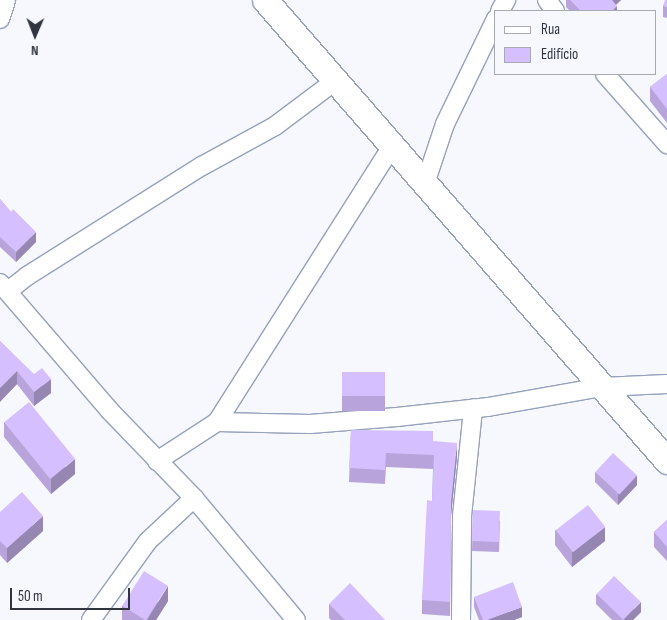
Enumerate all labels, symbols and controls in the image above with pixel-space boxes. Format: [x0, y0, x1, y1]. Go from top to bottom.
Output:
north arrow [10, 10, 60, 60]
legend [494, 10, 657, 75]
text: Rua [541, 20, 560, 39]
text: N [31, 42, 39, 59]
text: Edifício [541, 45, 578, 64]
scale bar [12, 578, 132, 610]
text: 50 m [18, 587, 43, 606]

